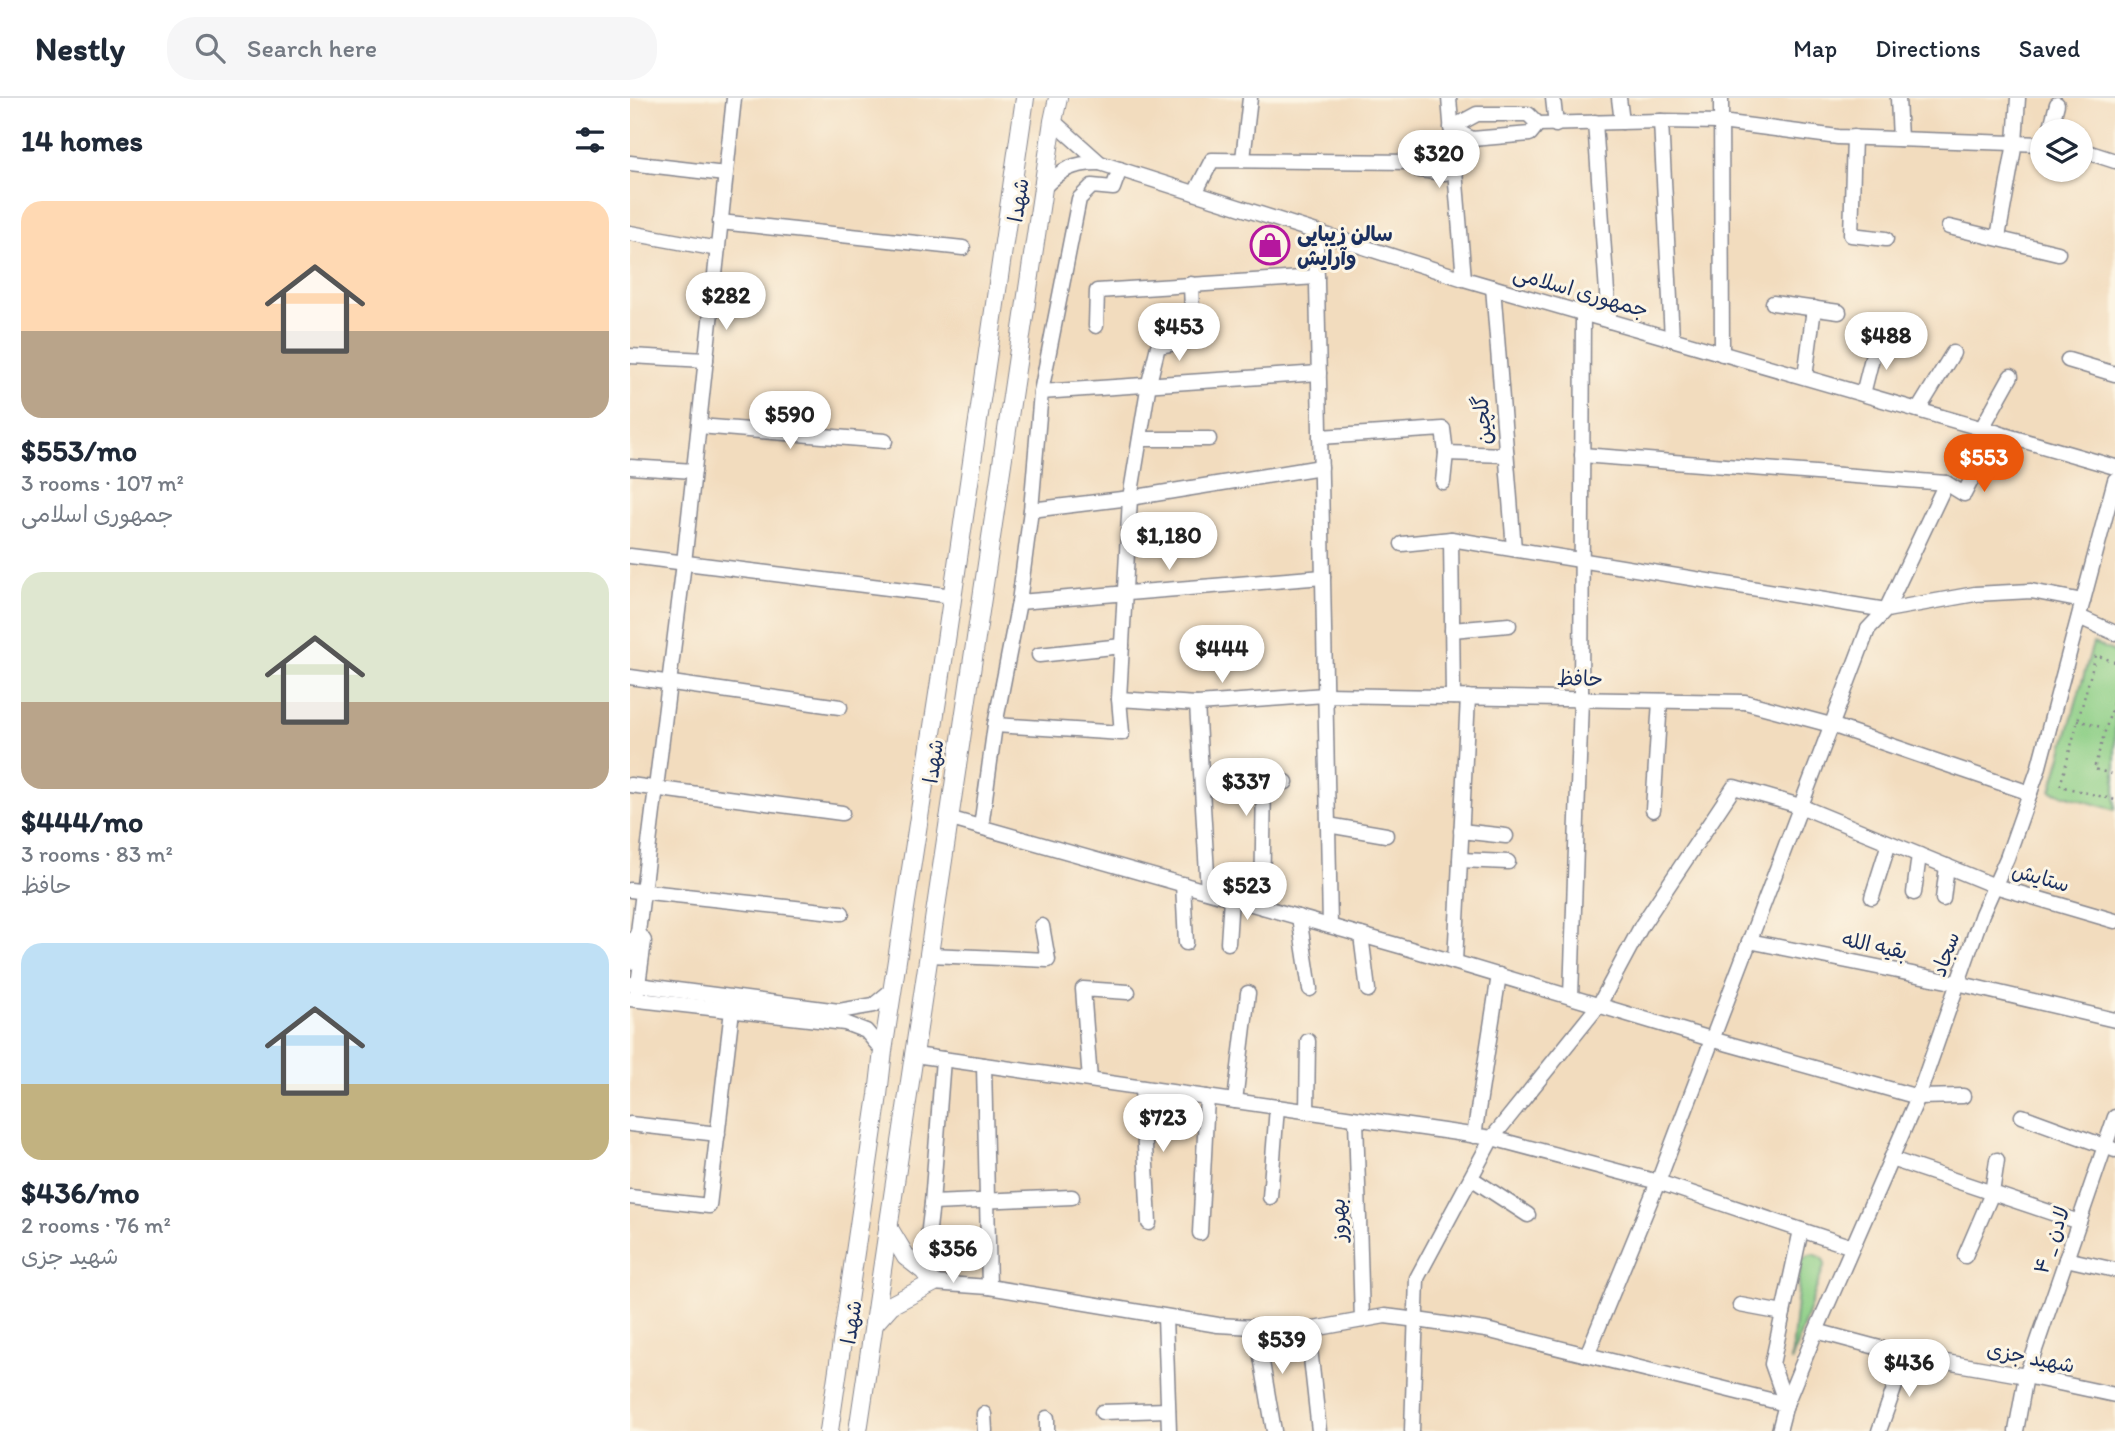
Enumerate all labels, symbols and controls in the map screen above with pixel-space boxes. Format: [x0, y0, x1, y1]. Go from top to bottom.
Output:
search box [167, 17, 657, 80]
text: Nestly [35, 29, 125, 68]
icon: search [191, 29, 229, 67]
text: Search here [247, 32, 377, 64]
text: Map [1793, 34, 1837, 63]
text: Directions [1875, 34, 1981, 63]
text: Saved [2019, 34, 2080, 63]
map controls [2030, 119, 2093, 182]
button: layers [2030, 119, 2093, 182]
icon: filters [571, 121, 609, 159]
text: 14 homes [21, 122, 143, 159]
pin: $320 [1398, 130, 1480, 190]
text: $320 [1414, 139, 1464, 167]
street label: شهدا [1002, 176, 1034, 224]
place label: سالن زیبایی وآرایش [1297, 221, 1393, 271]
shop icon: سالن زیبایی وآرایش [1249, 224, 1291, 266]
icon: home [252, 246, 378, 372]
street label: جمهوری اسلامی [1510, 260, 1651, 324]
pin: $282 [685, 272, 767, 332]
text: $282 [702, 281, 750, 309]
pin: $453 [1138, 303, 1220, 363]
text: $453 [1154, 312, 1204, 340]
pin: $488 [1845, 313, 1927, 372]
text: $488 [1861, 321, 1911, 349]
pin: $590 [749, 392, 831, 451]
street label: گلچین [1467, 394, 1498, 446]
text: $590 [765, 400, 815, 428]
text: $553/mo [21, 432, 137, 469]
pin: $553 [1943, 434, 2025, 494]
text: $553 [1960, 443, 2008, 471]
text: 3 rooms · 107 m² [21, 469, 184, 497]
text: جمهوری اسلامی [21, 500, 174, 528]
pin: $1,180 [1112, 512, 1226, 572]
text: $1,180 [1136, 521, 1202, 549]
icon: home [252, 617, 378, 743]
pin: $444 [1181, 626, 1263, 685]
text: $444 [1195, 634, 1249, 662]
street label: حافظ [1557, 665, 1603, 691]
street label: شهدا [918, 737, 948, 785]
pin: $337 [1205, 758, 1287, 818]
text: $337 [1222, 767, 1270, 795]
text: $444/mo [21, 803, 143, 840]
text: 3 rooms · 83 m² [21, 840, 173, 868]
street label: ستایش [2009, 857, 2073, 897]
pin: $523 [1206, 862, 1288, 922]
text: حافظ [21, 871, 72, 899]
text: $523 [1223, 871, 1271, 899]
street label: بقیه الله [1840, 926, 1910, 965]
street label: سجاد [1925, 928, 1965, 980]
icon: home [252, 988, 378, 1114]
pin: $723 [1122, 1094, 1204, 1154]
text: $723 [1139, 1103, 1187, 1131]
text: $436/mo [21, 1174, 140, 1211]
street label: بهروز [1325, 1198, 1352, 1244]
street label: لادن _ ۴ [2028, 1203, 2074, 1277]
text: 2 rooms · 76 m² [21, 1211, 171, 1239]
pin: $356 [912, 1226, 994, 1285]
text: $356 [929, 1234, 977, 1262]
text: شهید جزی [21, 1242, 119, 1270]
street label: شهدا [835, 1298, 867, 1346]
pin: $539 [1241, 1316, 1323, 1376]
text: $539 [1258, 1325, 1306, 1353]
street label: شهید جزی [1985, 1336, 2077, 1378]
pin: $436 [1868, 1340, 1950, 1399]
text: $436 [1884, 1348, 1934, 1376]

